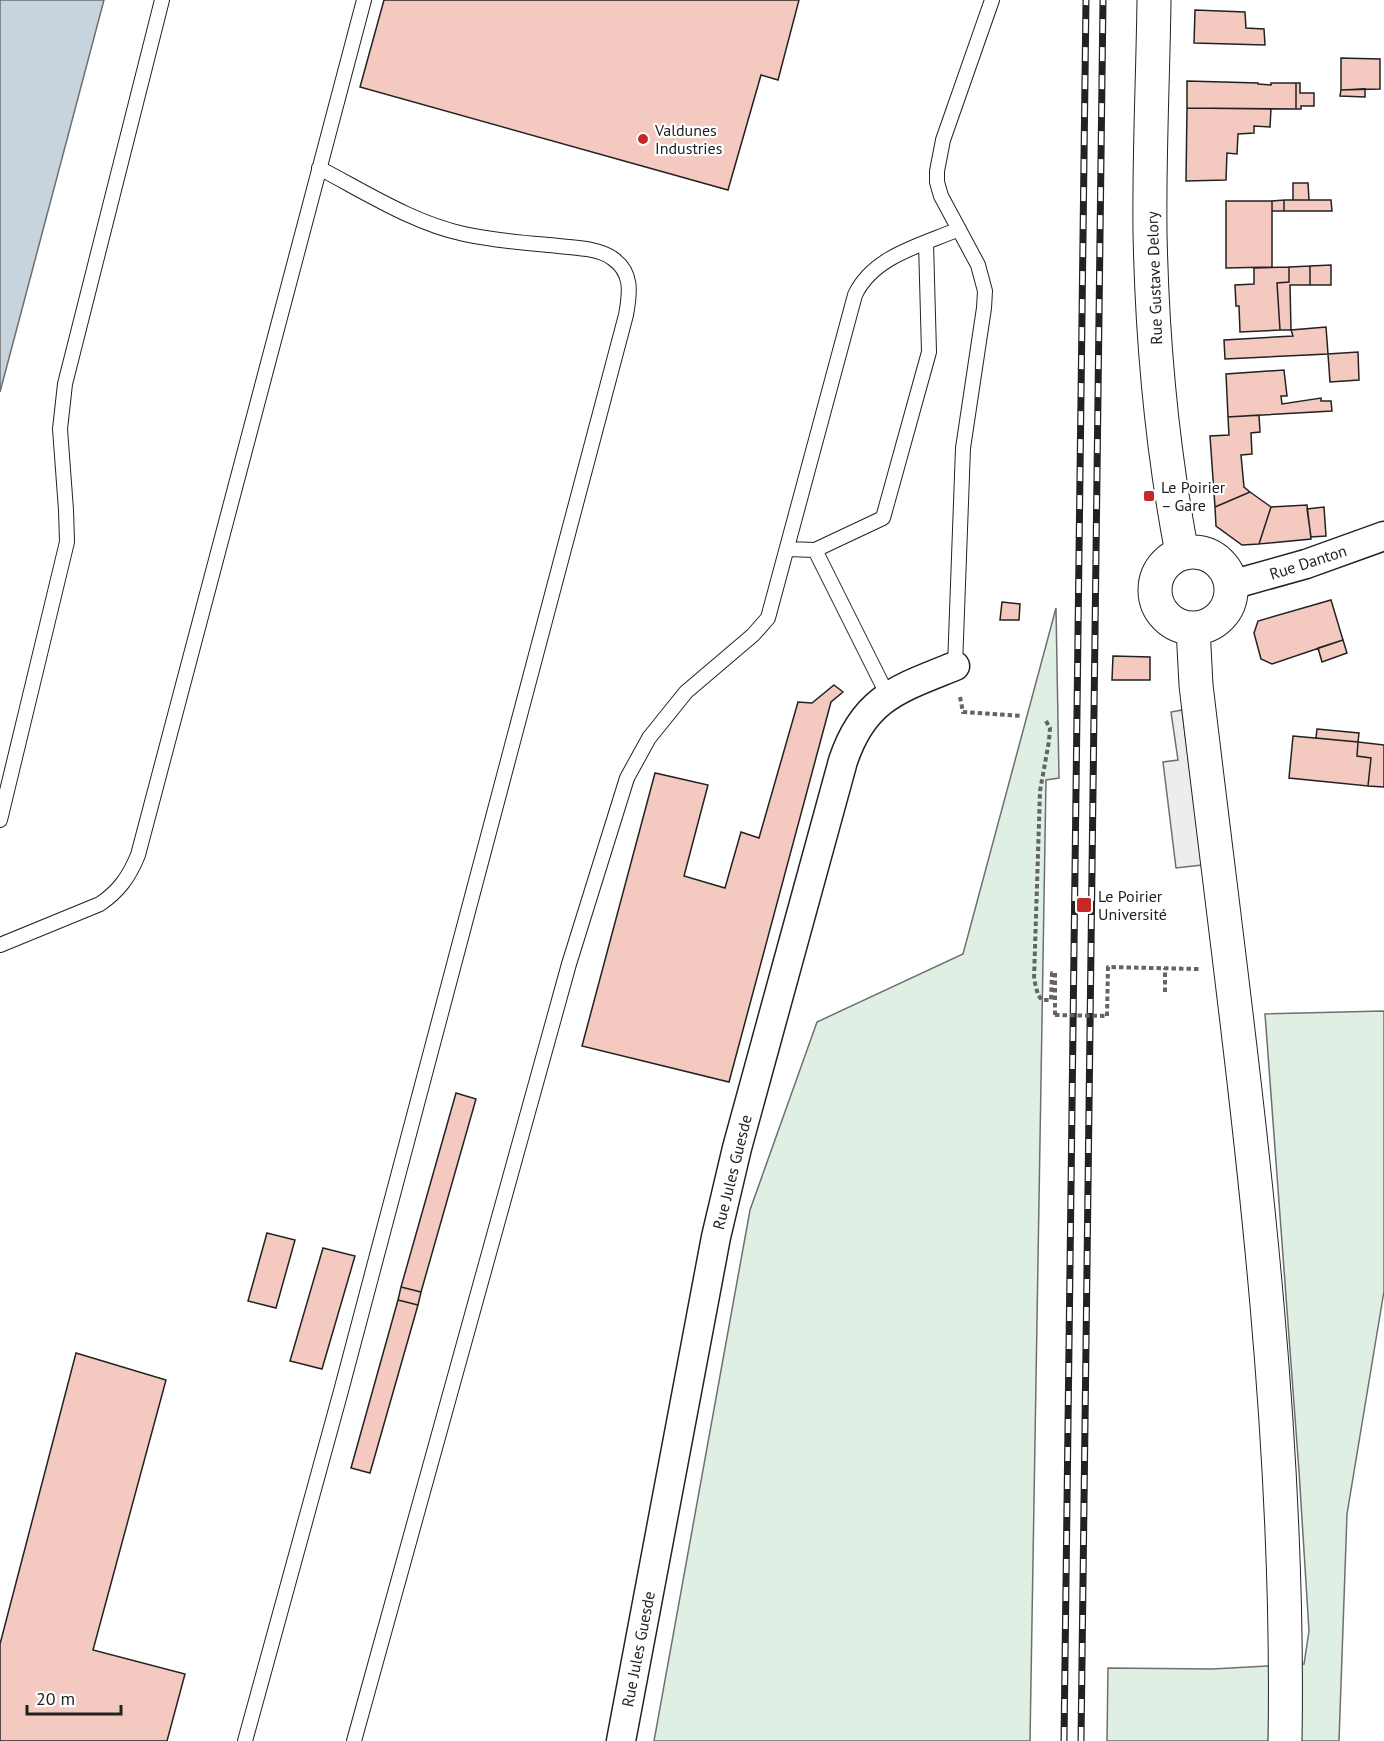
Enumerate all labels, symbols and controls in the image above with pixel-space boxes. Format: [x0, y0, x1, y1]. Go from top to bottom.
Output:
place label: Valdunes Industries [654, 120, 723, 158]
marker: Valdunes Industries [636, 132, 650, 146]
street label: Rue Gustave Delory [1142, 210, 1166, 345]
place label: Le Poirier – Gare [1161, 477, 1226, 515]
marker: Le Poirier – Gare [1142, 489, 1156, 503]
street label: Rue Danton [1267, 540, 1349, 584]
place label: Le Poirier Université [1098, 886, 1167, 924]
marker: Le Poirier Université [1075, 896, 1093, 914]
street label: Rue Jules Guesde [708, 1113, 756, 1231]
street label: Rue Jules Guesde [617, 1589, 659, 1709]
scale bar [27, 1678, 122, 1716]
text: 20 m [36, 1687, 75, 1710]

